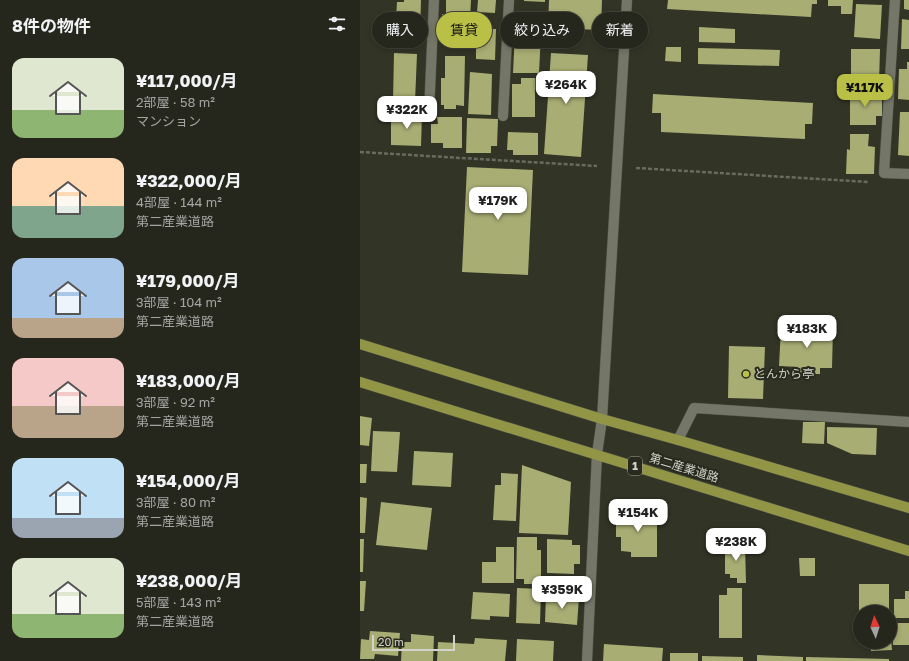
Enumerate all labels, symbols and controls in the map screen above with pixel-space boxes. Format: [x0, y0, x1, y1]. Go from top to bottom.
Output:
chip: 購入 [372, 12, 428, 48]
chip: 賃貸 [436, 12, 492, 48]
chip: 絞り込み [500, 12, 584, 48]
chip: 新着 [592, 12, 648, 48]
icon: filters [326, 13, 348, 35]
text: 8件の物件 [12, 15, 91, 36]
text: ¥117,000/月 [136, 70, 238, 91]
pin: ¥264K [538, 71, 594, 105]
icon: home [44, 74, 92, 122]
pin: ¥117K [837, 74, 893, 108]
text: ¥264K [545, 76, 587, 92]
text: ¥117K [846, 79, 884, 95]
text: 2部屋 · 58 m² [136, 94, 215, 110]
pin: ¥322K [379, 96, 435, 130]
text: ¥322K [386, 101, 428, 117]
text: マンション [136, 113, 201, 129]
text: ¥322,000/月 [136, 170, 242, 191]
icon: home [44, 174, 92, 222]
pin: ¥179K [470, 187, 526, 221]
text: ¥179K [478, 192, 518, 208]
text: 4部屋 · 144 m² [136, 194, 222, 210]
text: 第二産業道路 [136, 213, 214, 229]
text: ¥179,000/月 [136, 270, 240, 291]
icon: home [44, 274, 92, 322]
text: 3部屋 · 104 m² [136, 294, 222, 310]
text: 第二産業道路 [136, 313, 214, 329]
pin: ¥183K [779, 315, 835, 349]
text: ¥183K [787, 320, 827, 336]
place label: とんから亭 [754, 366, 814, 381]
marker: とんから亭 [741, 369, 751, 379]
text: ¥183,000/月 [136, 370, 241, 391]
icon: home [44, 374, 92, 422]
text: 3部屋 · 92 m² [136, 394, 215, 410]
text: 第二産業道路 [136, 413, 214, 429]
street label: 第二産業道路 [648, 450, 721, 485]
road number: 1 [628, 457, 642, 475]
text: ¥154,000/月 [136, 470, 241, 491]
icon: home [44, 474, 92, 522]
text: 3部屋 · 80 m² [136, 494, 215, 510]
pin: ¥154K [610, 499, 666, 533]
text: ¥154K [618, 504, 658, 520]
text: 第二産業道路 [136, 513, 214, 529]
pin: ¥238K [708, 528, 764, 562]
text: ¥238K [715, 533, 757, 549]
text: ¥238,000/月 [136, 570, 243, 591]
icon: home [44, 574, 92, 622]
pin: ¥359K [534, 576, 590, 610]
text: ¥359K [541, 581, 583, 597]
text: 5部屋 · 143 m² [136, 594, 221, 610]
north arrow [853, 605, 897, 649]
map controls [853, 605, 897, 649]
text: 第二産業道路 [136, 613, 214, 629]
scale bar [372, 633, 455, 652]
text: 20 m [378, 635, 404, 648]

